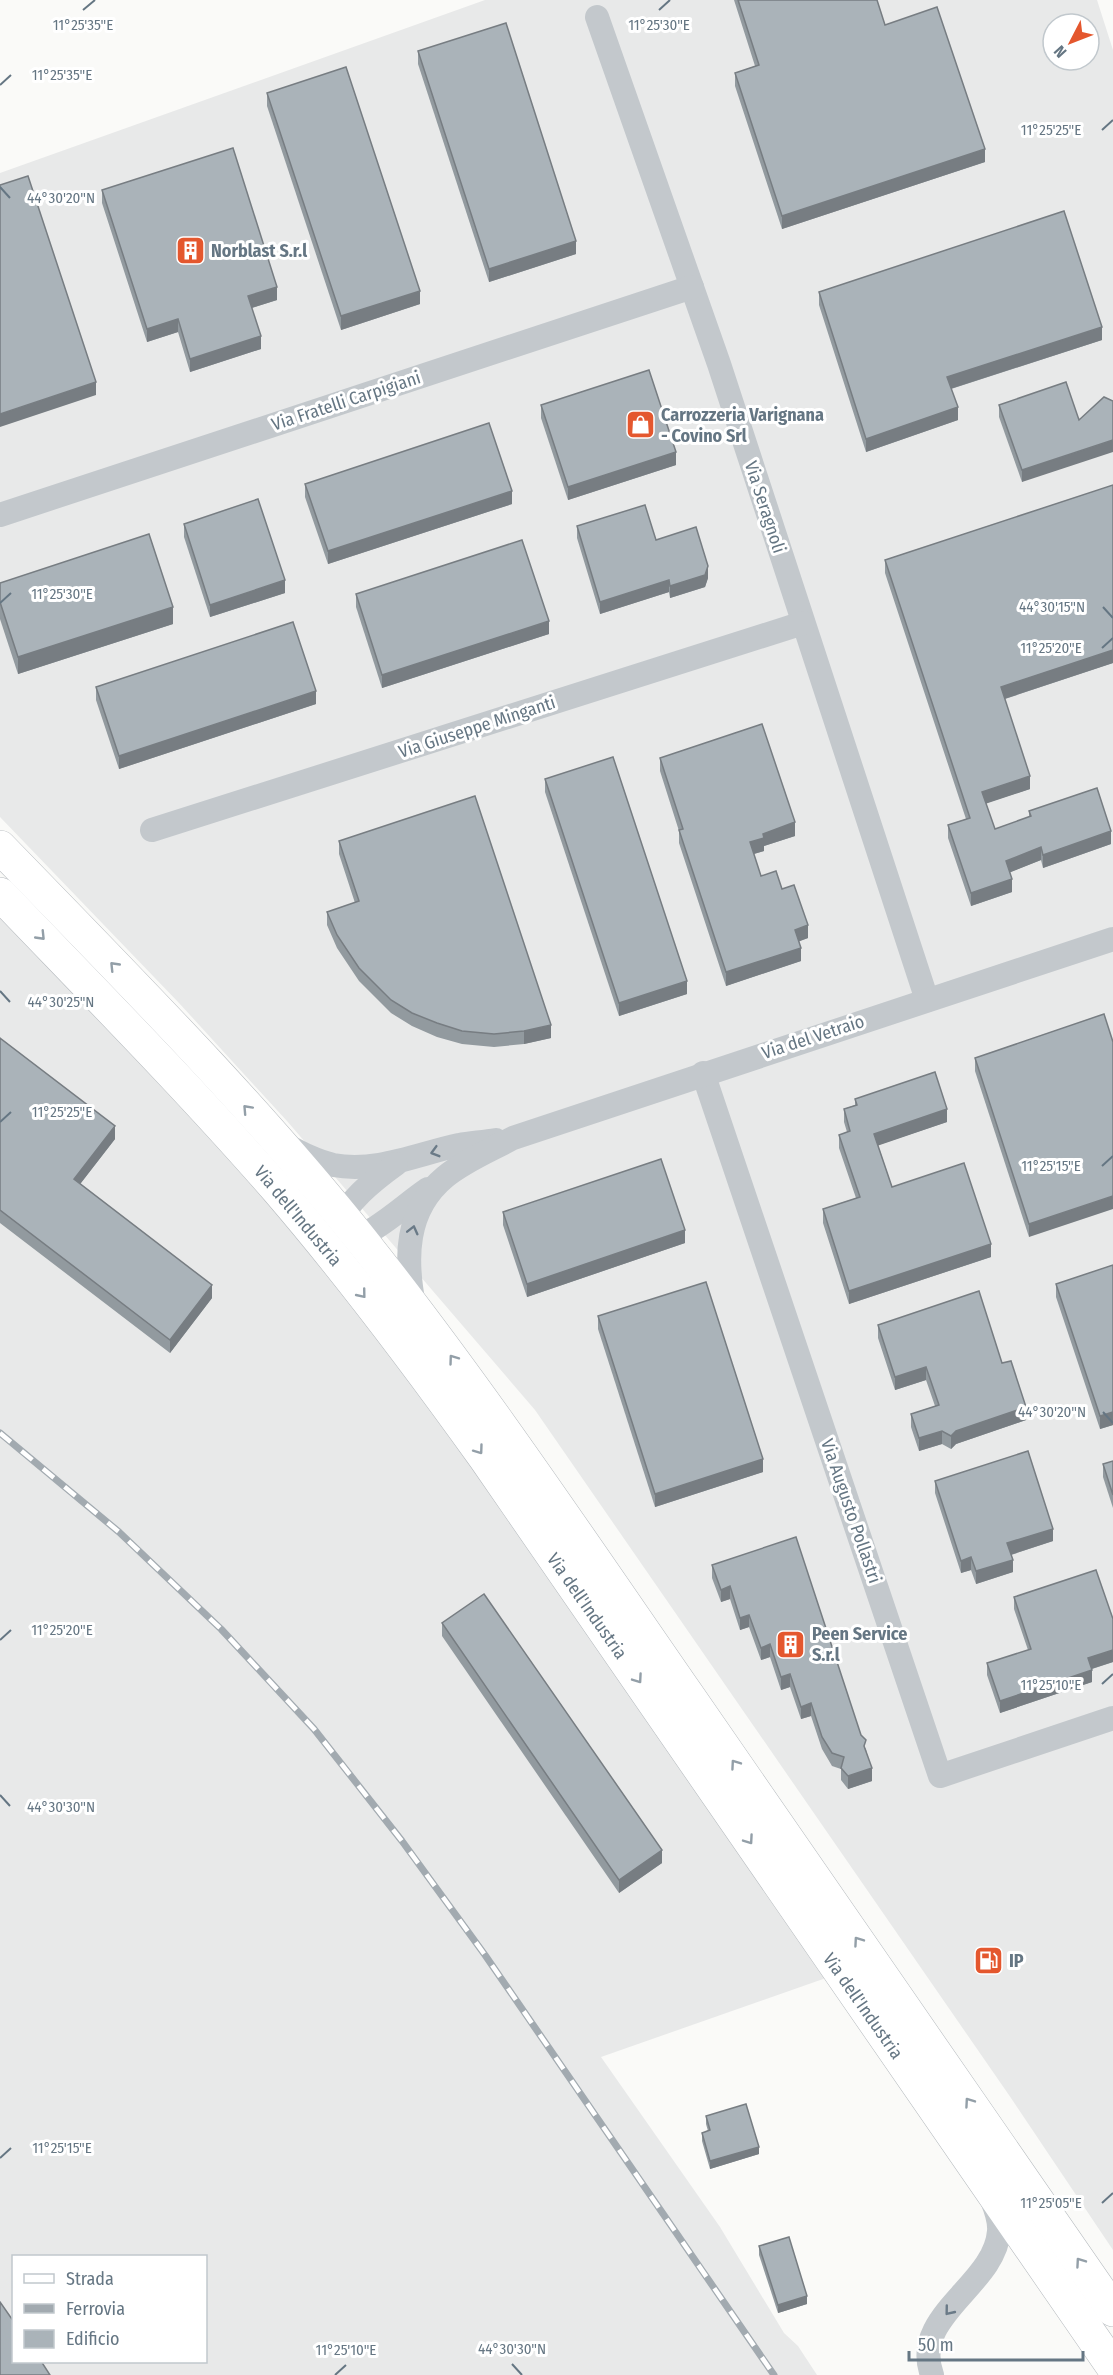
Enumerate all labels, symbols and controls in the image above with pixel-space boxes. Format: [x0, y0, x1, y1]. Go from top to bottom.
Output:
north arrow [1041, 12, 1101, 72]
text: 11°25'35"E [53, 16, 113, 34]
text: 11°25'30"E [628, 16, 690, 34]
text: N [1050, 42, 1070, 62]
text: 11°25'35"E [32, 66, 92, 84]
text: 11°25'25"E [1021, 121, 1081, 139]
text: 44°30'20"N [27, 189, 95, 207]
building icon: Norblast S.r.l [174, 235, 206, 267]
place label: Norblast S.r.l [211, 240, 307, 262]
street label: Via Fratelli Carpigiani [269, 367, 423, 435]
place label: Carrozzeria Varignana - Covino Srl [661, 404, 824, 447]
shop icon: Carrozzeria Varignana - Covino Srl [624, 409, 656, 441]
street label: Via Seragnoli [740, 458, 790, 556]
text: 11°25'30"E [31, 585, 93, 603]
text: 44°30'15"N [1019, 598, 1085, 616]
text: 11°25'20"E [1020, 639, 1082, 657]
street label: Via Giuseppe Minganti [396, 691, 558, 763]
one-way arrow [33, 929, 44, 940]
one-way arrow [111, 962, 122, 973]
text: 44°30'25"N [28, 993, 94, 1011]
street label: Via del Vetraio [759, 1010, 867, 1064]
text: 11°25'25"E [32, 1103, 92, 1121]
one-way arrow [243, 1105, 254, 1115]
one-way arrow [430, 1145, 441, 1157]
text: 11°25'15"E [1021, 1157, 1081, 1175]
street label: Via dell'Industria [250, 1161, 347, 1271]
one-way arrow [405, 1225, 418, 1235]
one-way arrow [355, 1287, 366, 1298]
one-way arrow [449, 1355, 460, 1366]
text: 44°30'20"N [1018, 1403, 1086, 1421]
street label: Via Augusto Pollastri [816, 1436, 886, 1586]
one-way arrow [472, 1443, 483, 1454]
street label: Via dell'Industria [542, 1549, 632, 1663]
text: 11°25'20"E [31, 1621, 93, 1639]
place label: Peen Service S.r.l [812, 1623, 907, 1666]
building icon: Peen Service S.r.l [775, 1628, 807, 1660]
one-way arrow [631, 1673, 642, 1684]
text: 11°25'10"E [1021, 1676, 1081, 1694]
one-way arrow [731, 1759, 742, 1770]
text: 44°30'30"N [27, 1798, 95, 1816]
one-way arrow [742, 1833, 753, 1844]
one-way arrow [854, 1937, 865, 1948]
fuel station icon: IP [972, 1945, 1004, 1977]
street label: Via dell'Industria [818, 1949, 908, 2063]
place label: IP [1009, 1950, 1024, 1972]
one-way arrow [965, 2098, 976, 2109]
text: 11°25'15"E [32, 2139, 92, 2157]
text: 11°25'05"E [1020, 2194, 1082, 2212]
legend [12, 2255, 207, 2363]
one-way arrow [1076, 2258, 1087, 2269]
text: Strada [66, 2268, 114, 2290]
text: Ferrovia [66, 2298, 125, 2320]
one-way arrow [945, 2304, 956, 2315]
scale bar [909, 2324, 1083, 2362]
text: Edificio [66, 2328, 119, 2350]
text: 50 m [918, 2334, 954, 2356]
text: 44°30'30"N [478, 2340, 546, 2358]
text: 11°25'10"E [316, 2341, 376, 2359]

